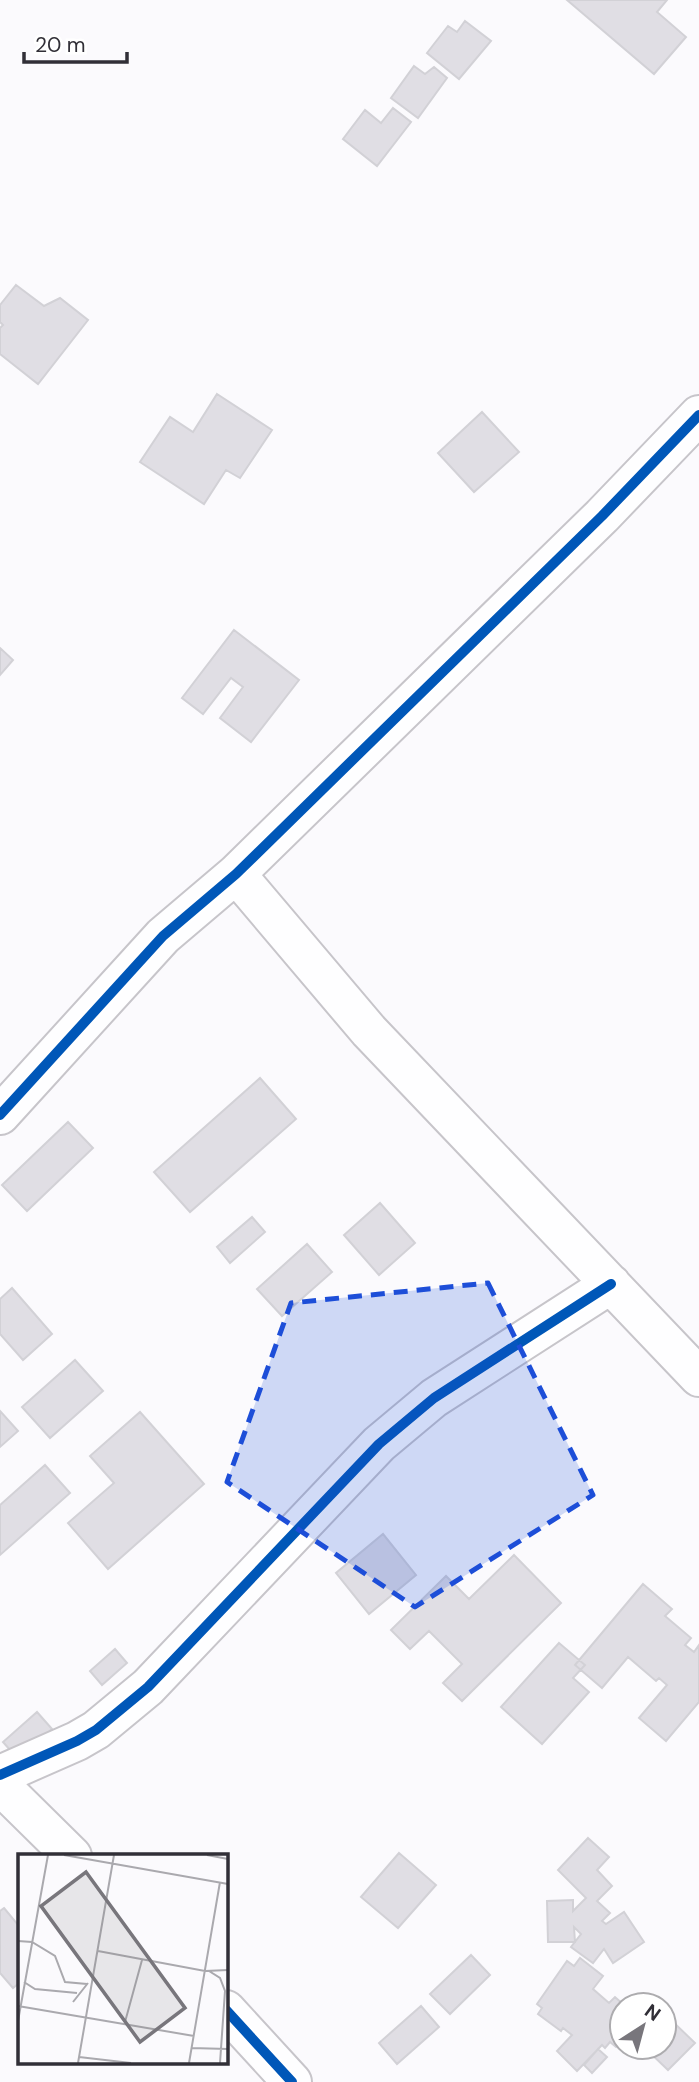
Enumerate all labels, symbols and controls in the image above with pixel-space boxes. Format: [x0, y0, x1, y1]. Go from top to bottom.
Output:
scale bar [24, 21, 128, 65]
text: 20 m [35, 31, 86, 59]
inset map [18, 1854, 228, 2064]
north arrow [608, 1991, 678, 2061]
text: N [640, 1998, 666, 2027]

